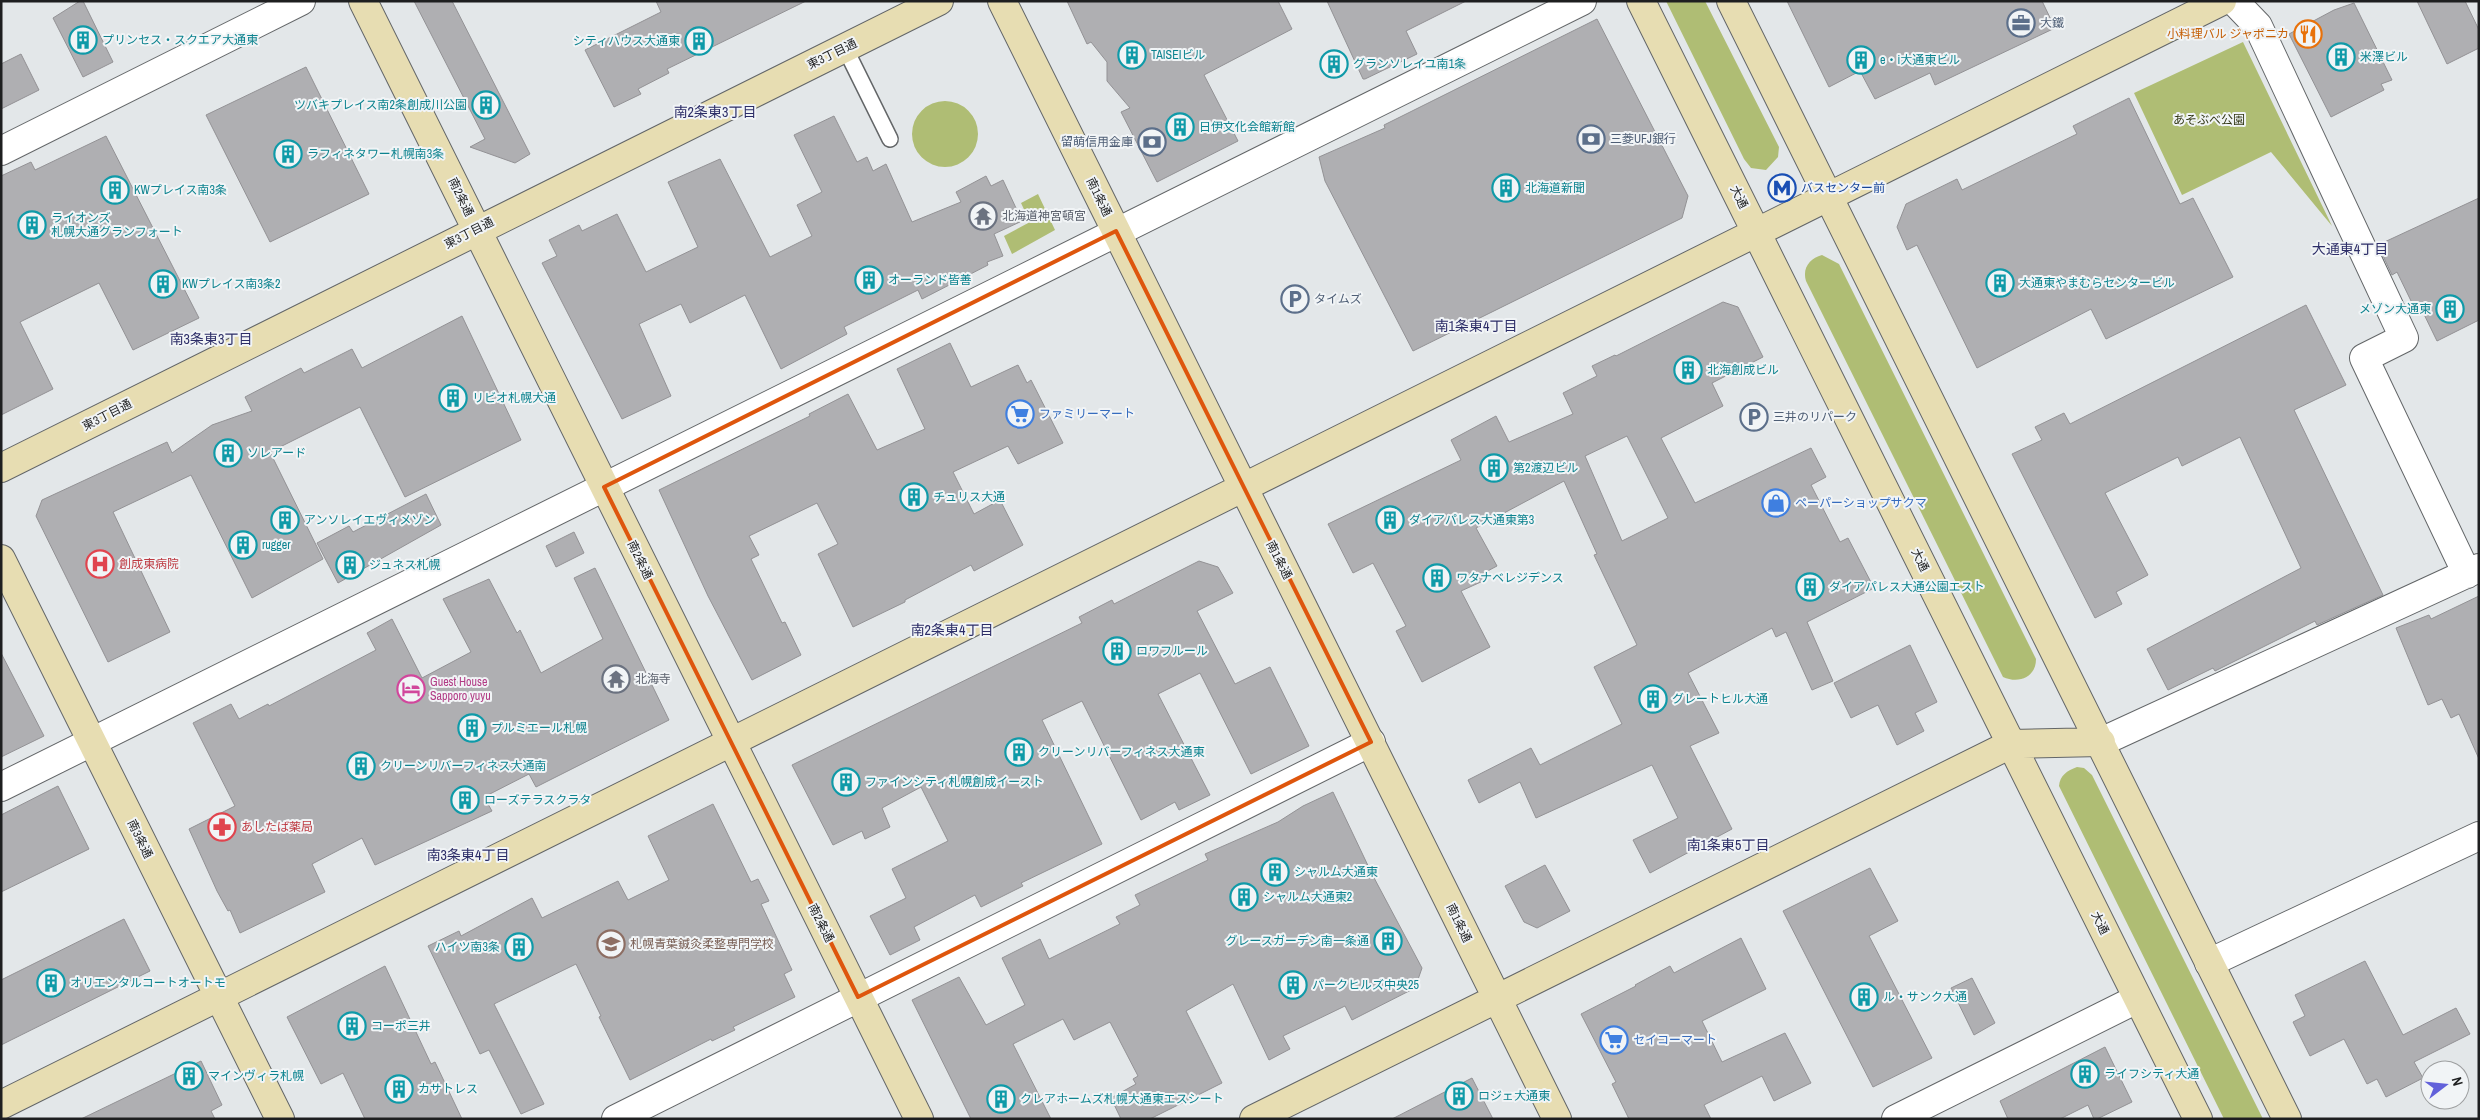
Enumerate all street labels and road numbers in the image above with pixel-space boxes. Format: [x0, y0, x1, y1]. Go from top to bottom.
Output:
street label: 東3丁目通 [804, 35, 860, 73]
street label: 南2条通 [445, 175, 477, 219]
street label: 南1条通 [1083, 175, 1115, 219]
street label: 大通 [1727, 183, 1751, 211]
street label: 東3丁目通 [442, 214, 496, 252]
street label: 東3丁目通 [80, 396, 134, 434]
street label: 南2条通 [624, 538, 656, 582]
street label: 南1条通 [1262, 538, 1296, 582]
street label: 大通 [1908, 546, 1932, 574]
street label: 南3条通 [124, 817, 156, 861]
street label: 南2条通 [804, 901, 838, 945]
street label: 南1条通 [1443, 901, 1475, 945]
street label: 大通 [2088, 909, 2112, 937]

